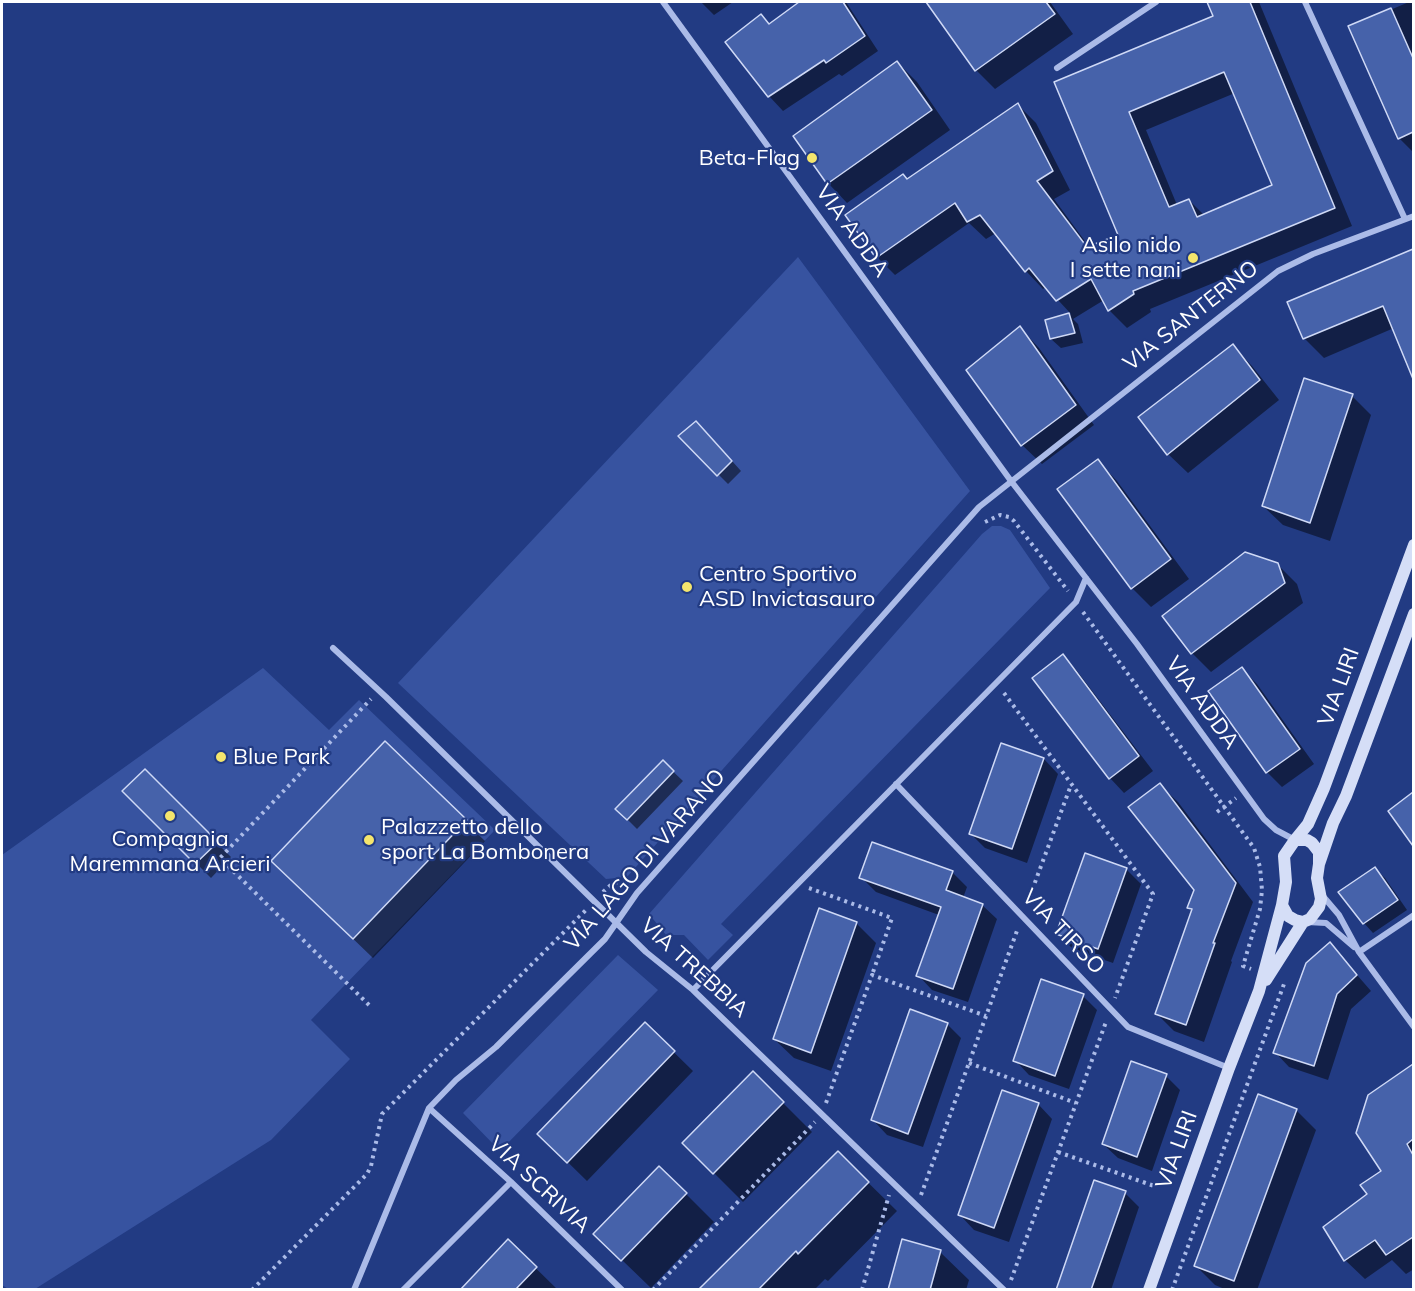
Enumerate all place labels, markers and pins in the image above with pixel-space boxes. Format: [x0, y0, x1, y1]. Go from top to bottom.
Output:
place label: Beta-Flag [699, 145, 800, 171]
marker: Beta-Flag [805, 151, 819, 165]
place label: Asilo nido I sette nani [1070, 232, 1181, 284]
marker: Asilo nido I sette nani [1186, 251, 1200, 265]
place label: Centro Sportivo ASD Invictasauro [699, 561, 875, 612]
marker: Centro Sportivo ASD Invictasauro [680, 580, 694, 594]
place label: Blue Park [233, 744, 330, 770]
marker: Blue Park [214, 750, 228, 764]
marker: Compagnia Maremmana Arcieri [163, 809, 177, 823]
place label: Palazzetto dello sport La Bombonera [381, 814, 589, 866]
place label: Compagnia Maremmana Arcieri [70, 826, 270, 878]
marker: Palazzetto dello sport La Bombonera [362, 833, 376, 847]

